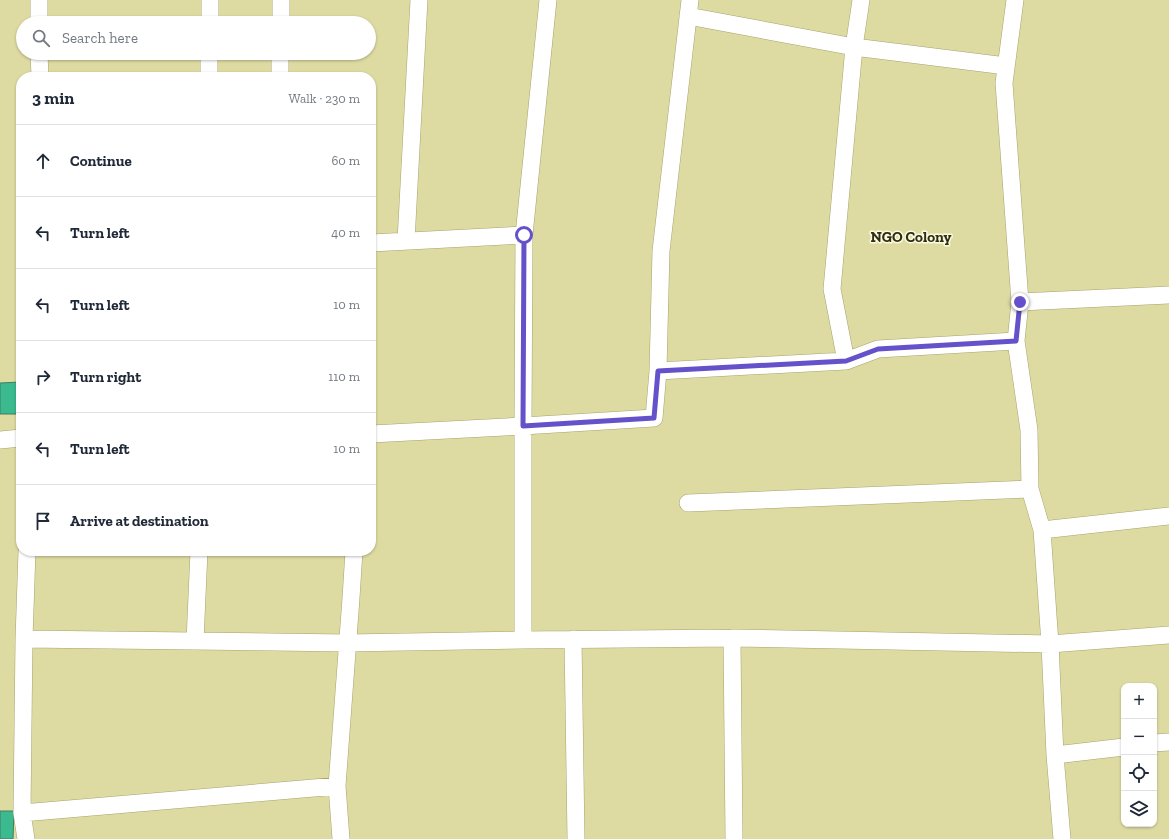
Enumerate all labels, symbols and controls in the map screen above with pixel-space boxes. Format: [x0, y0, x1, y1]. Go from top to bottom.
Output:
search box [16, 16, 376, 60]
icon: search [30, 27, 52, 49]
text: Search here [62, 29, 138, 47]
text: 3 min [32, 88, 74, 108]
text: Walk · 230 m [288, 91, 360, 106]
icon: ahead [32, 150, 54, 172]
text: Continue [70, 152, 132, 170]
text: 60 m [331, 153, 360, 168]
icon: left [32, 222, 54, 244]
text: Turn left [70, 224, 130, 242]
text: 40 m [331, 225, 360, 240]
route start [515, 226, 533, 244]
district label: NGO Colony [870, 228, 952, 246]
route end [1011, 293, 1029, 311]
icon: left [32, 294, 54, 316]
text: Turn left [70, 296, 130, 314]
text: 10 m [333, 297, 360, 312]
icon: right [32, 366, 54, 388]
text: Turn right [70, 368, 141, 386]
text: 110 m [328, 369, 360, 384]
icon: left [32, 438, 54, 460]
text: Turn left [70, 440, 130, 458]
text: 10 m [333, 441, 360, 456]
icon: arrive [32, 510, 54, 532]
text: Arrive at destination [70, 512, 209, 530]
map controls [1121, 683, 1157, 827]
button: + [1121, 683, 1157, 719]
button: − [1121, 719, 1157, 755]
button: locate [1121, 755, 1157, 791]
button: layers [1121, 791, 1157, 827]

